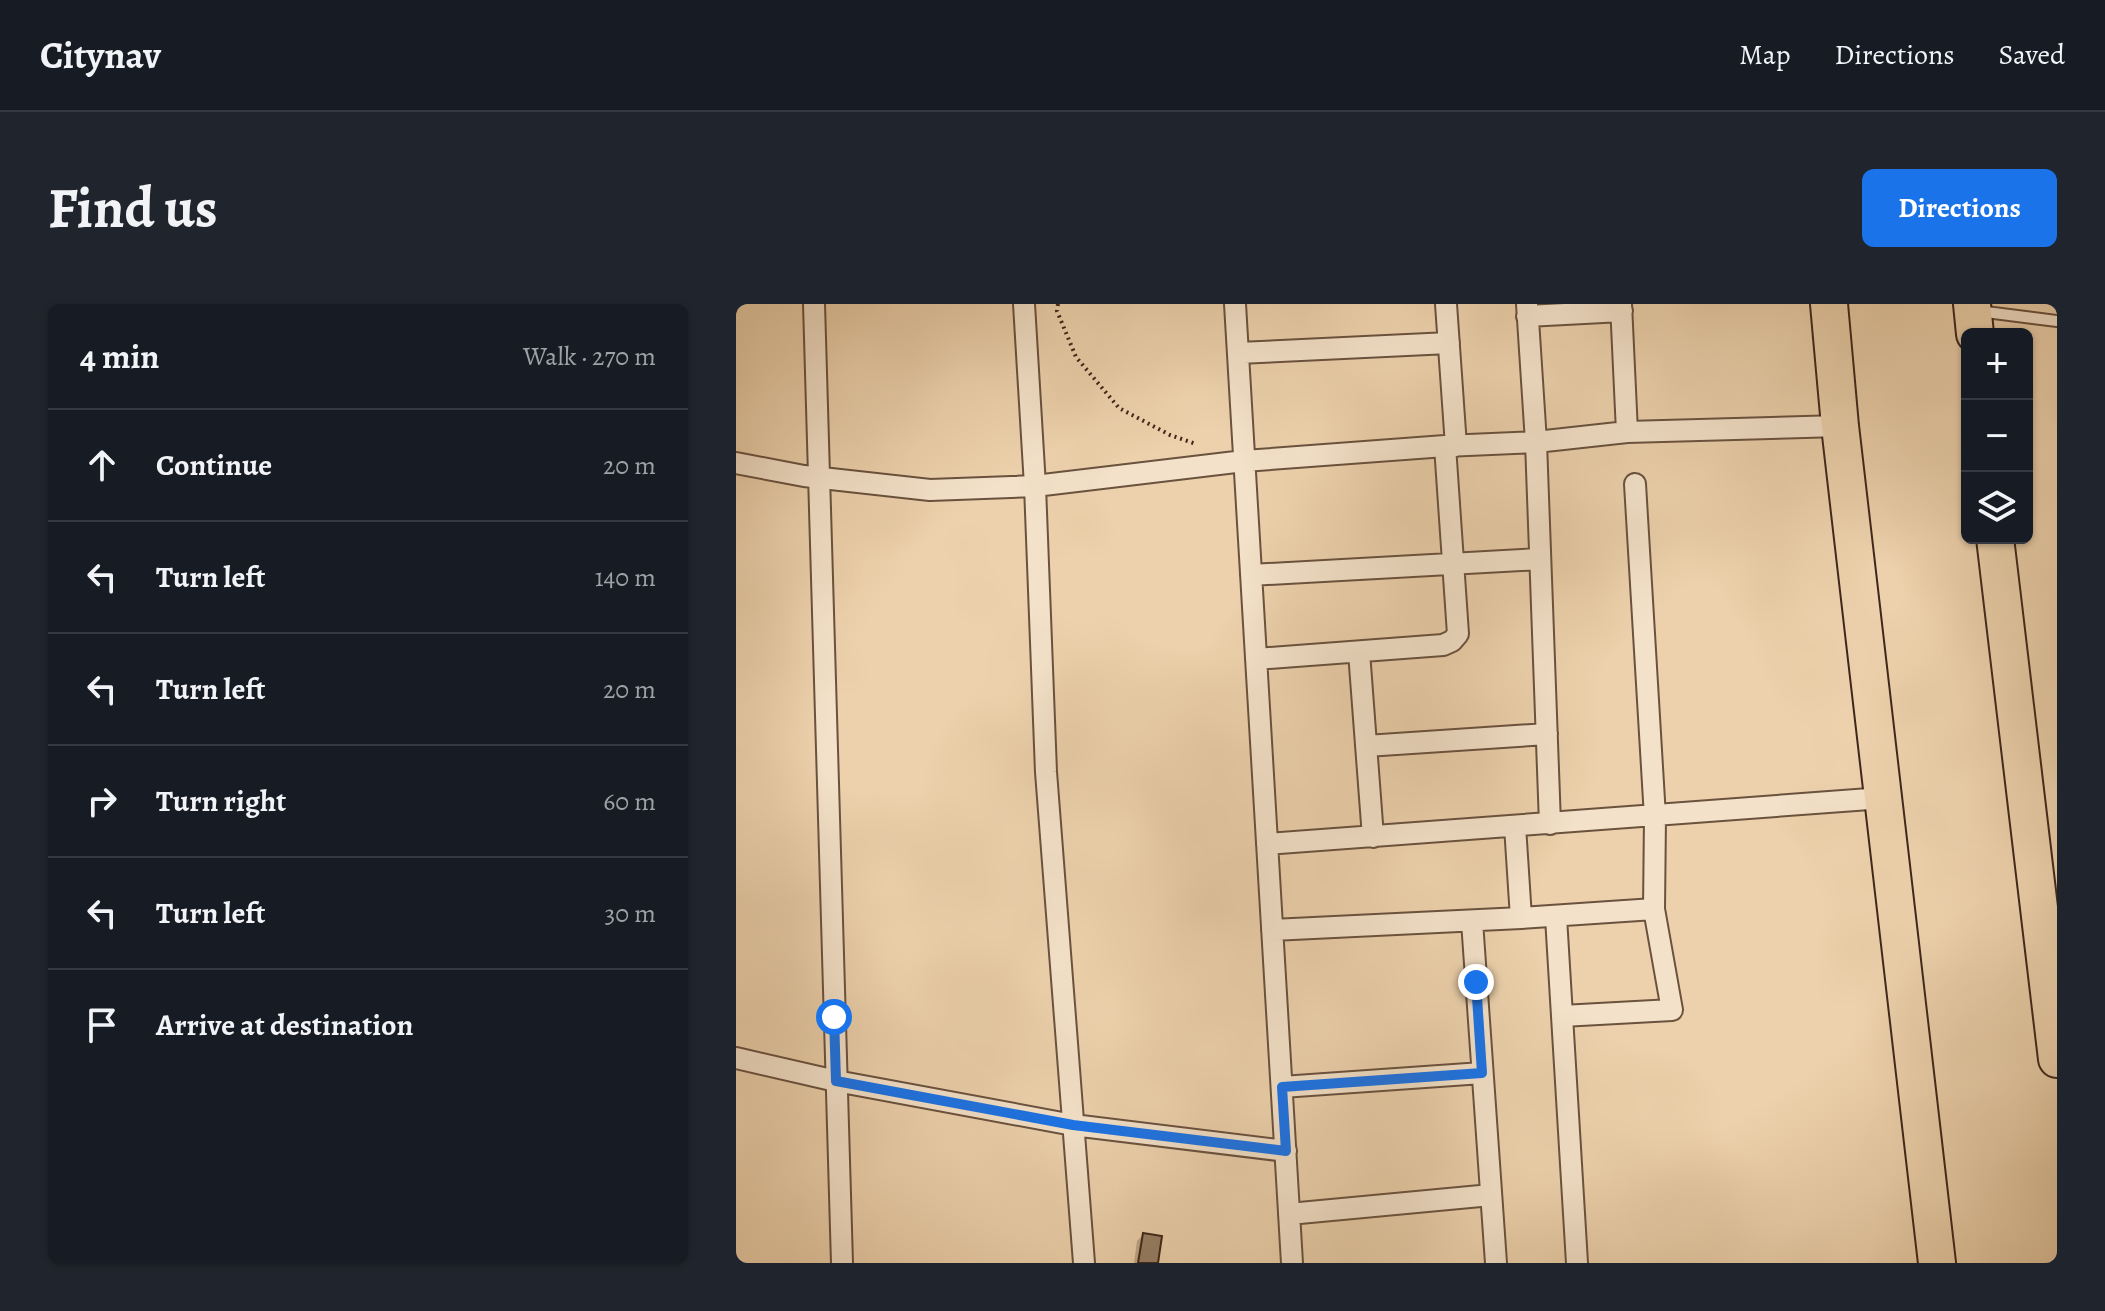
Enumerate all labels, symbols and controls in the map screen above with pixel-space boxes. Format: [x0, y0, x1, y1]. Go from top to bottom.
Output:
text: Citynav [40, 29, 161, 81]
text: Map [1739, 36, 1790, 74]
text: Directions [1834, 36, 1955, 74]
text: Saved [1999, 36, 2065, 74]
button: Directions [1862, 169, 2057, 247]
text: Find us [48, 170, 218, 246]
map controls [1961, 328, 2033, 544]
button: + [1961, 328, 2033, 400]
text: 4 min [80, 333, 159, 380]
text: Walk · 270 m [523, 339, 656, 374]
button: − [1961, 400, 2033, 472]
icon: ahead [80, 443, 124, 487]
text: Continue [156, 445, 272, 485]
text: 20 m [603, 448, 656, 483]
button: layers [1961, 472, 2033, 544]
icon: left [80, 555, 124, 599]
text: Turn left [156, 557, 265, 597]
text: 140 m [595, 560, 656, 595]
icon: left [80, 667, 124, 711]
text: Turn left [156, 669, 265, 709]
text: 20 m [603, 672, 656, 707]
icon: right [80, 779, 124, 823]
text: Turn right [156, 781, 286, 821]
text: 60 m [603, 784, 656, 819]
icon: left [80, 891, 124, 935]
text: Turn left [156, 893, 265, 933]
text: 30 m [605, 896, 656, 931]
route end [1458, 964, 1494, 1000]
route start [816, 999, 852, 1035]
icon: arrive [80, 1003, 124, 1047]
text: Arrive at destination [156, 1005, 413, 1045]

